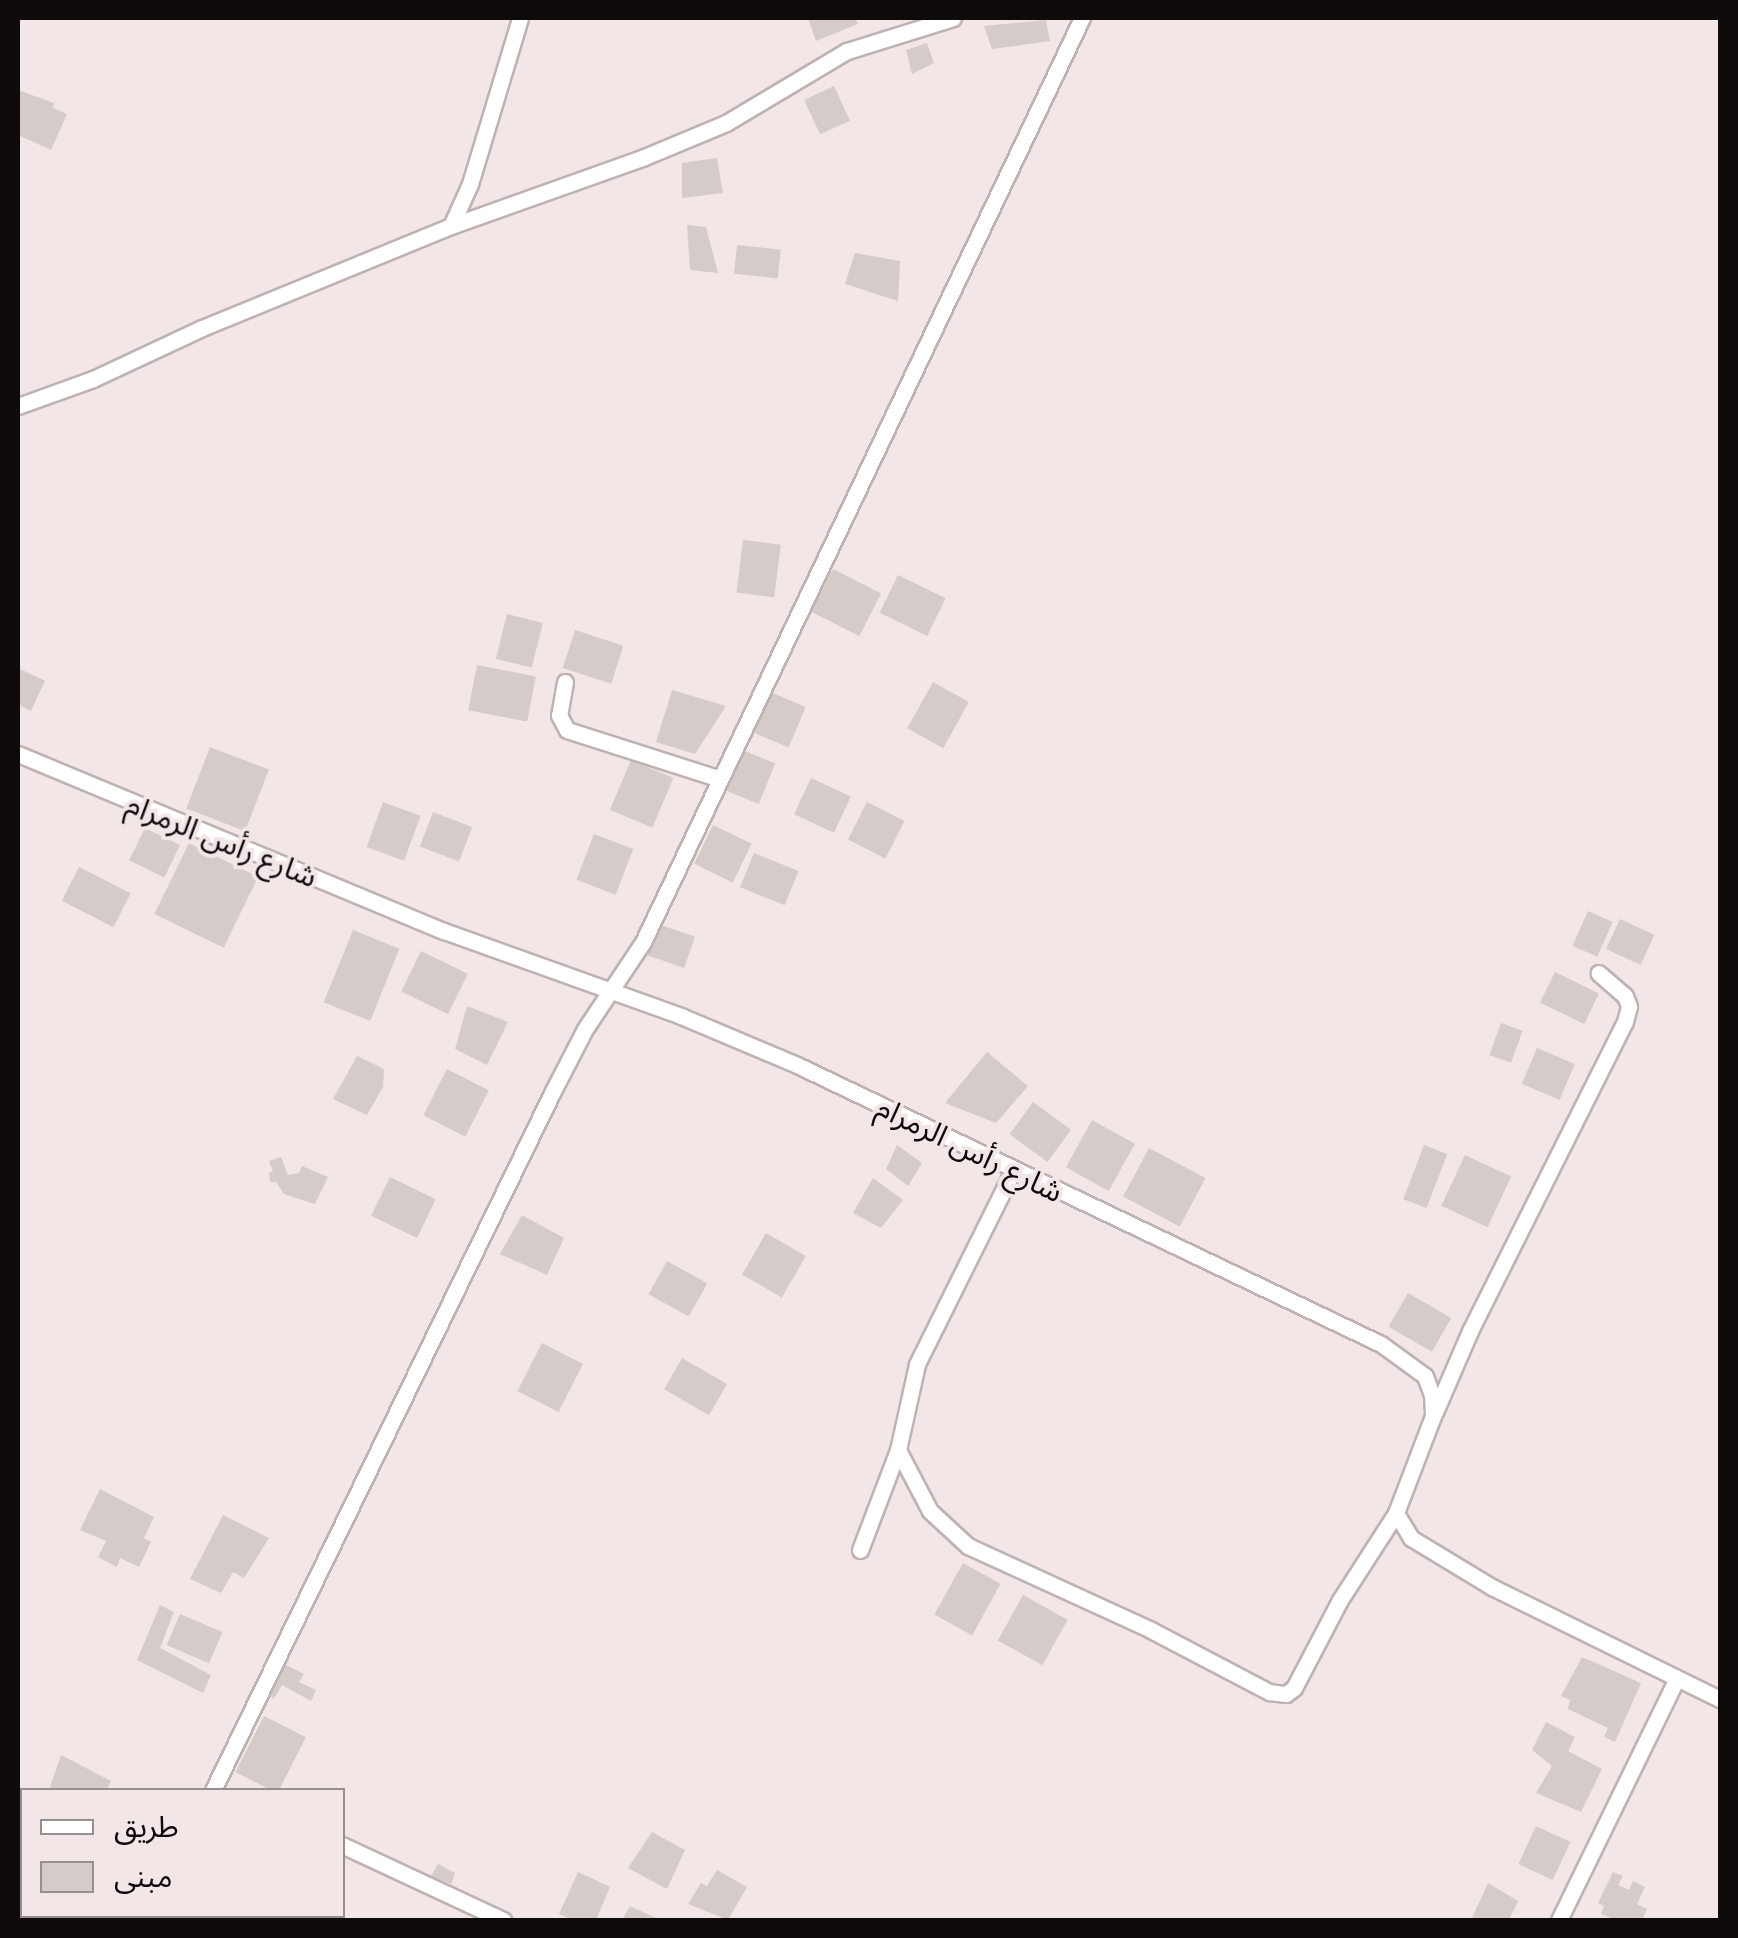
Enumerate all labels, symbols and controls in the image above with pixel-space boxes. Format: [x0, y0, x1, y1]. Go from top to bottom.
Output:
street label: شارع رأس الرمرام [121, 785, 323, 895]
street label: شارع رأس الرمرام [871, 1088, 1069, 1210]
legend [20, 1788, 345, 1918]
text: طريق [114, 1807, 179, 1845]
text: مبنى [114, 1857, 172, 1895]

